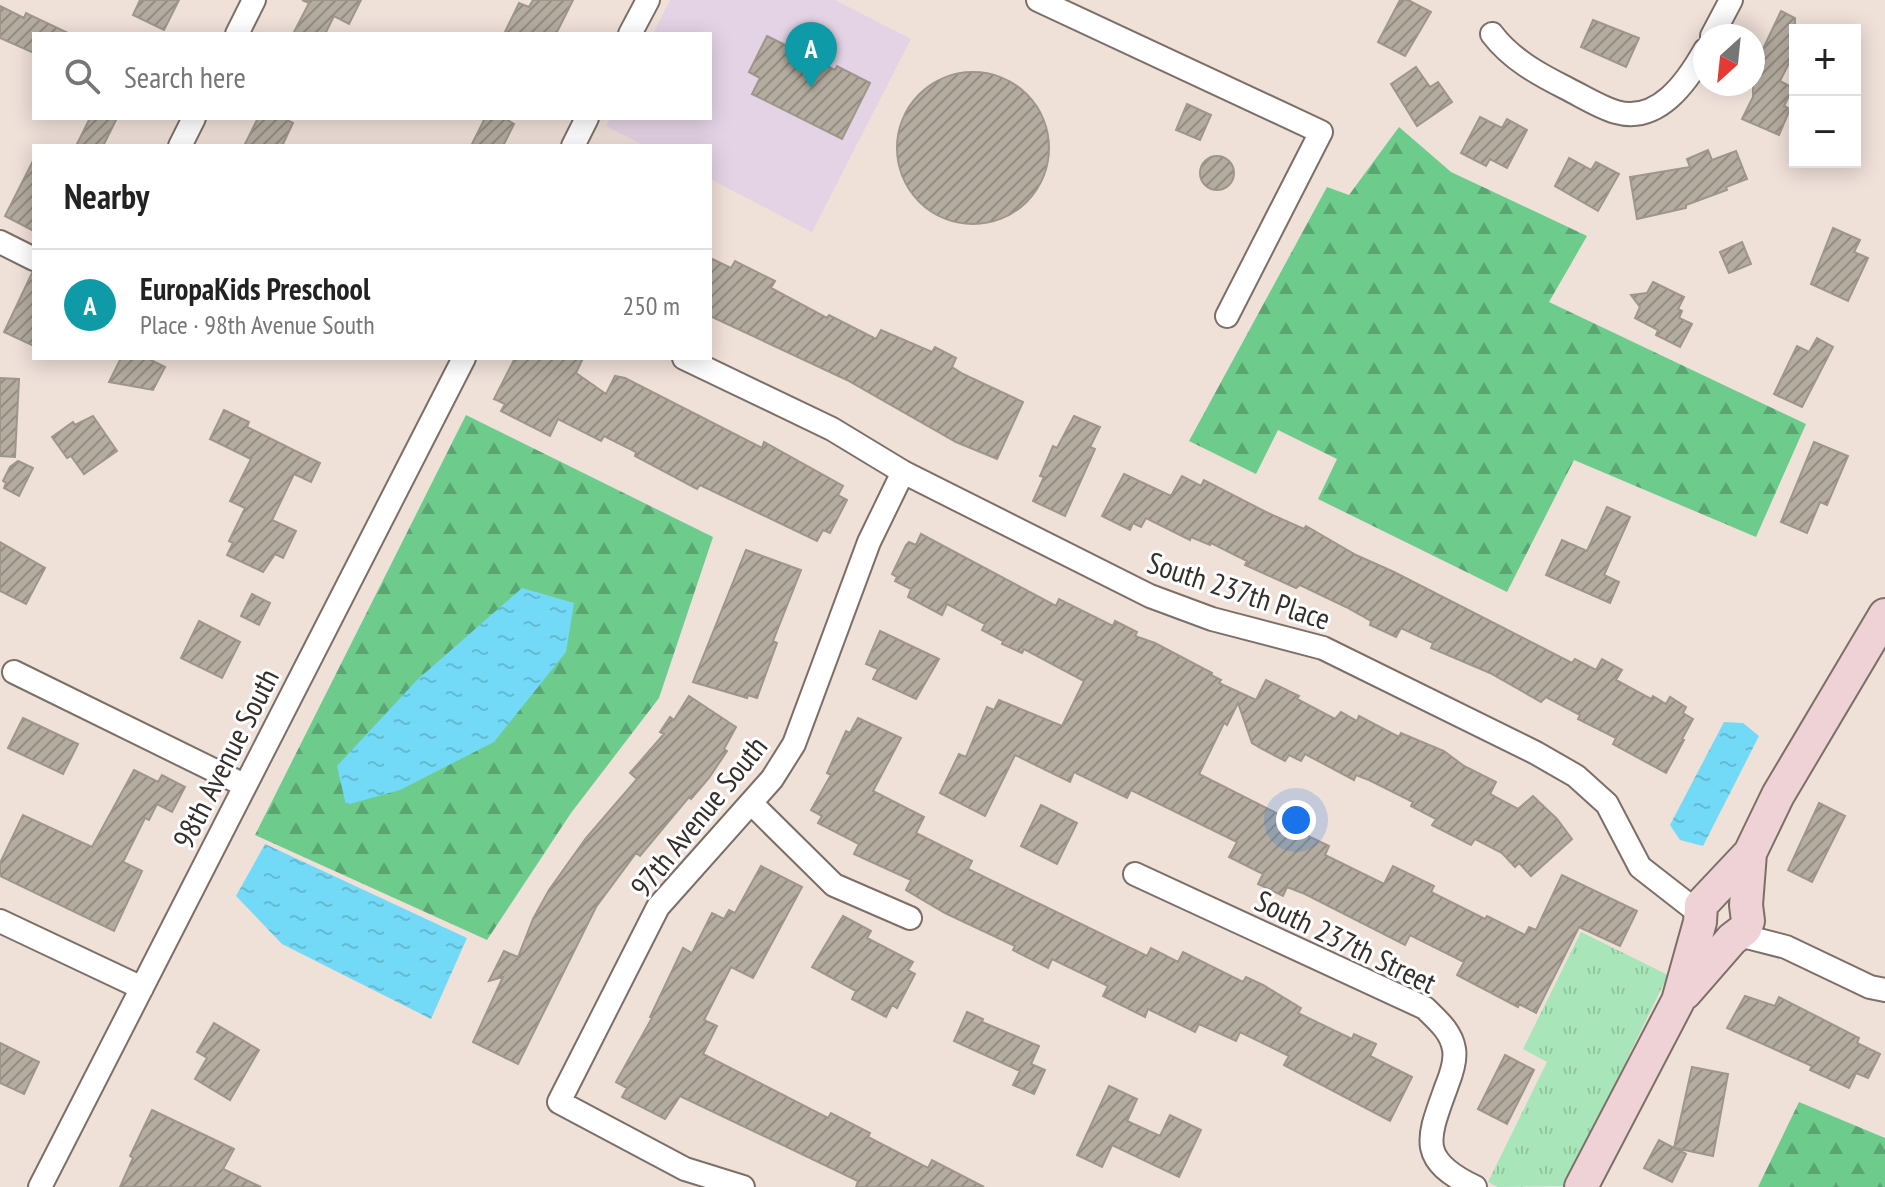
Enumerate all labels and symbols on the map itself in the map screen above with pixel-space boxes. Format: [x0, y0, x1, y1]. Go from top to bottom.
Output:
pin: A [785, 22, 837, 88]
north arrow [1693, 24, 1765, 96]
street label: South 237th Place [1143, 542, 1335, 638]
street label: 98th Avenue South [163, 662, 287, 854]
street label: 97th Avenue South [621, 727, 775, 905]
your location [1276, 800, 1316, 840]
street label: South 237th Street [1249, 880, 1444, 1002]

